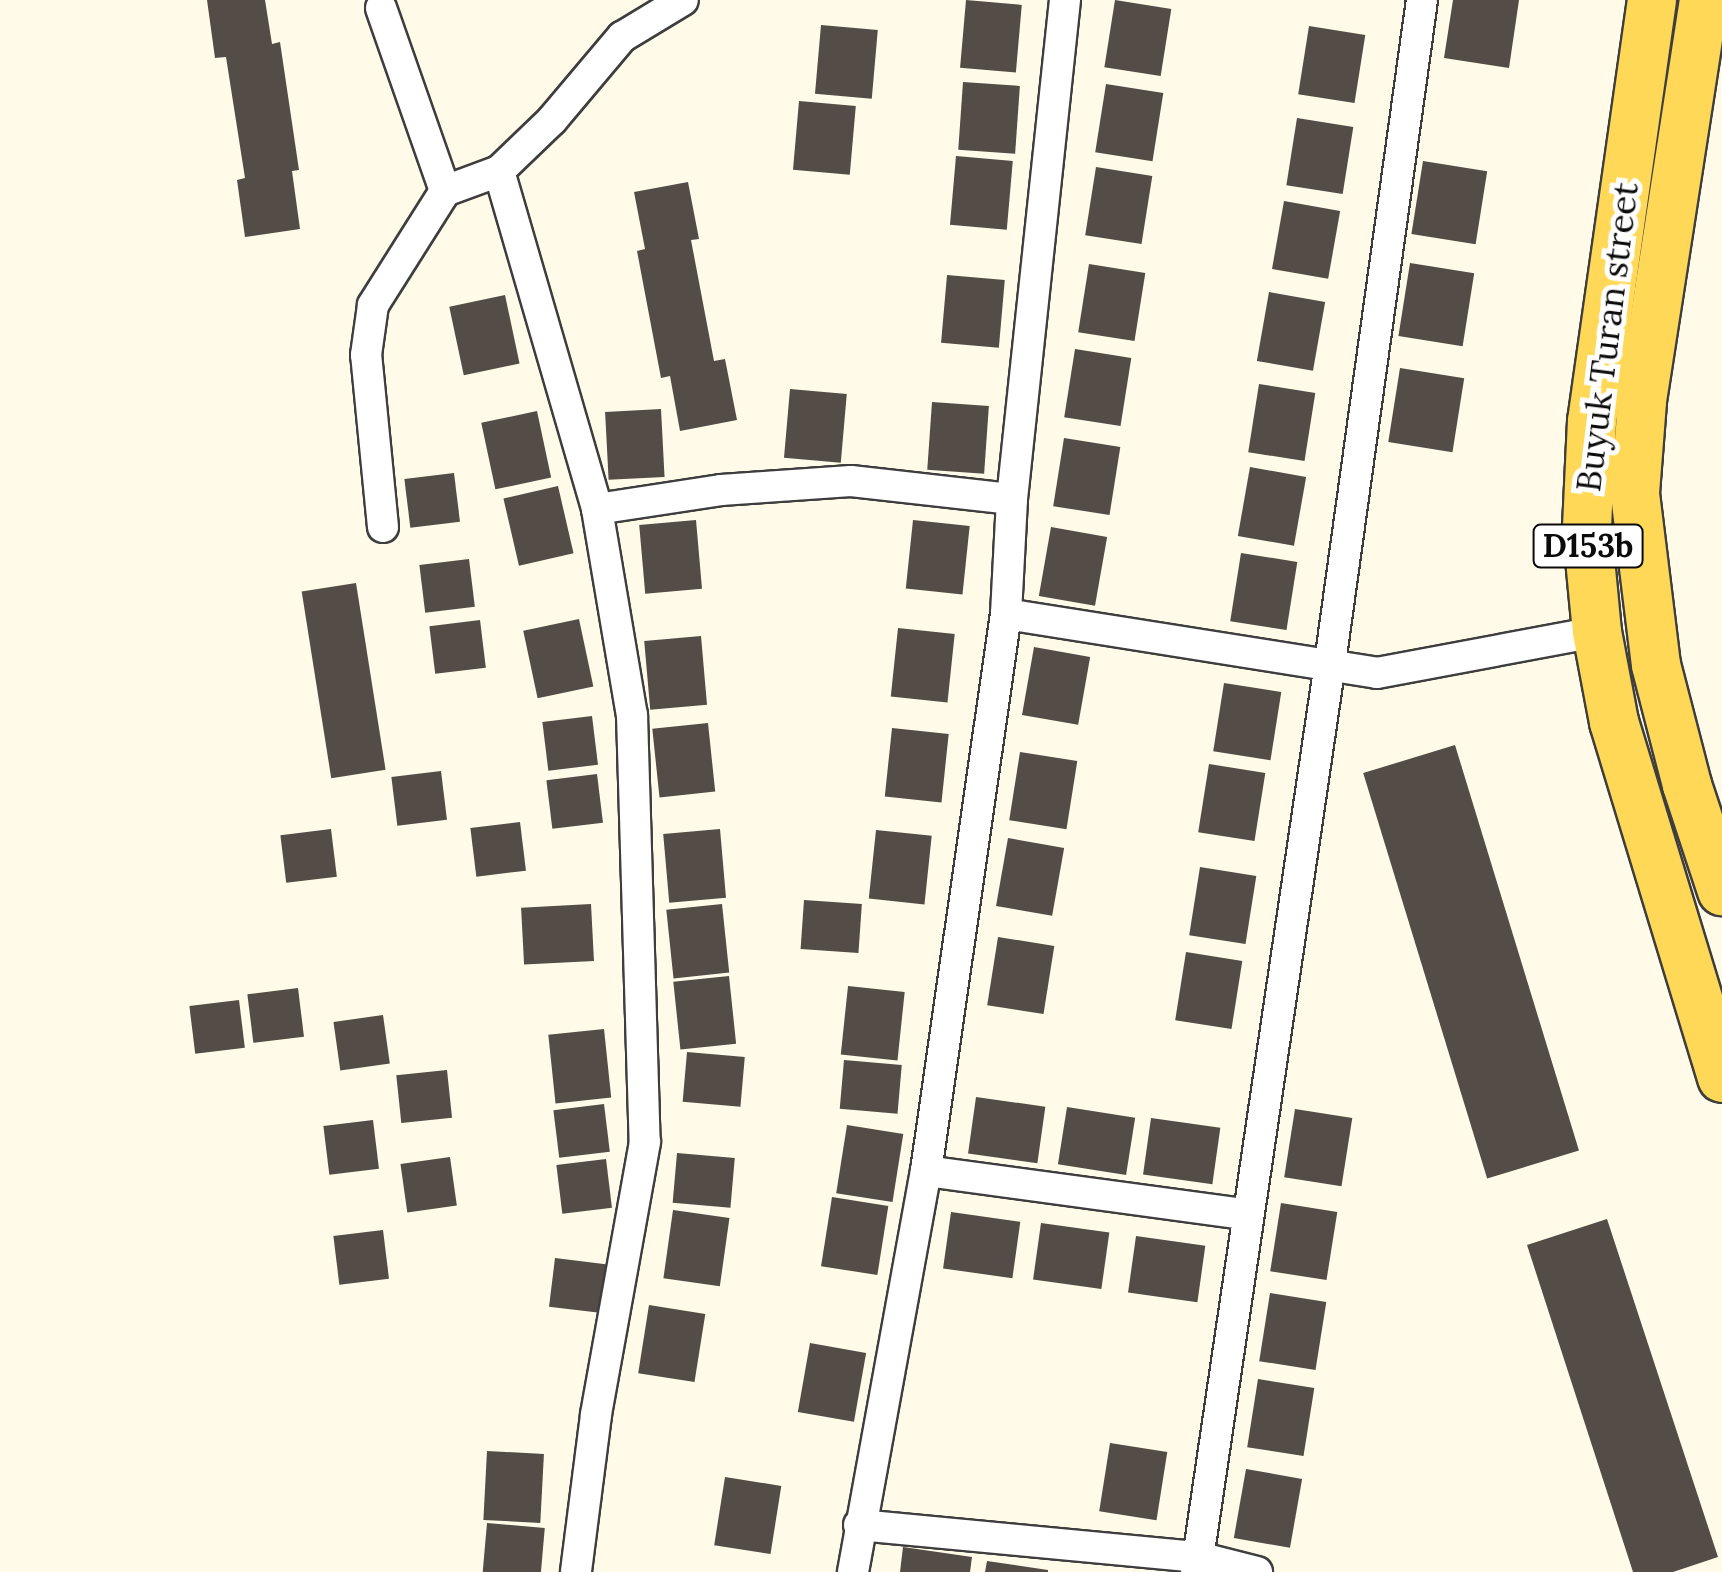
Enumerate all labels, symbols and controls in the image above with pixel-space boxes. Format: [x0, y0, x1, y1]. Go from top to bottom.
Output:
street label: Buyuk Turan street [1567, 180, 1647, 494]
road number: D153b [1530, 519, 1646, 573]

